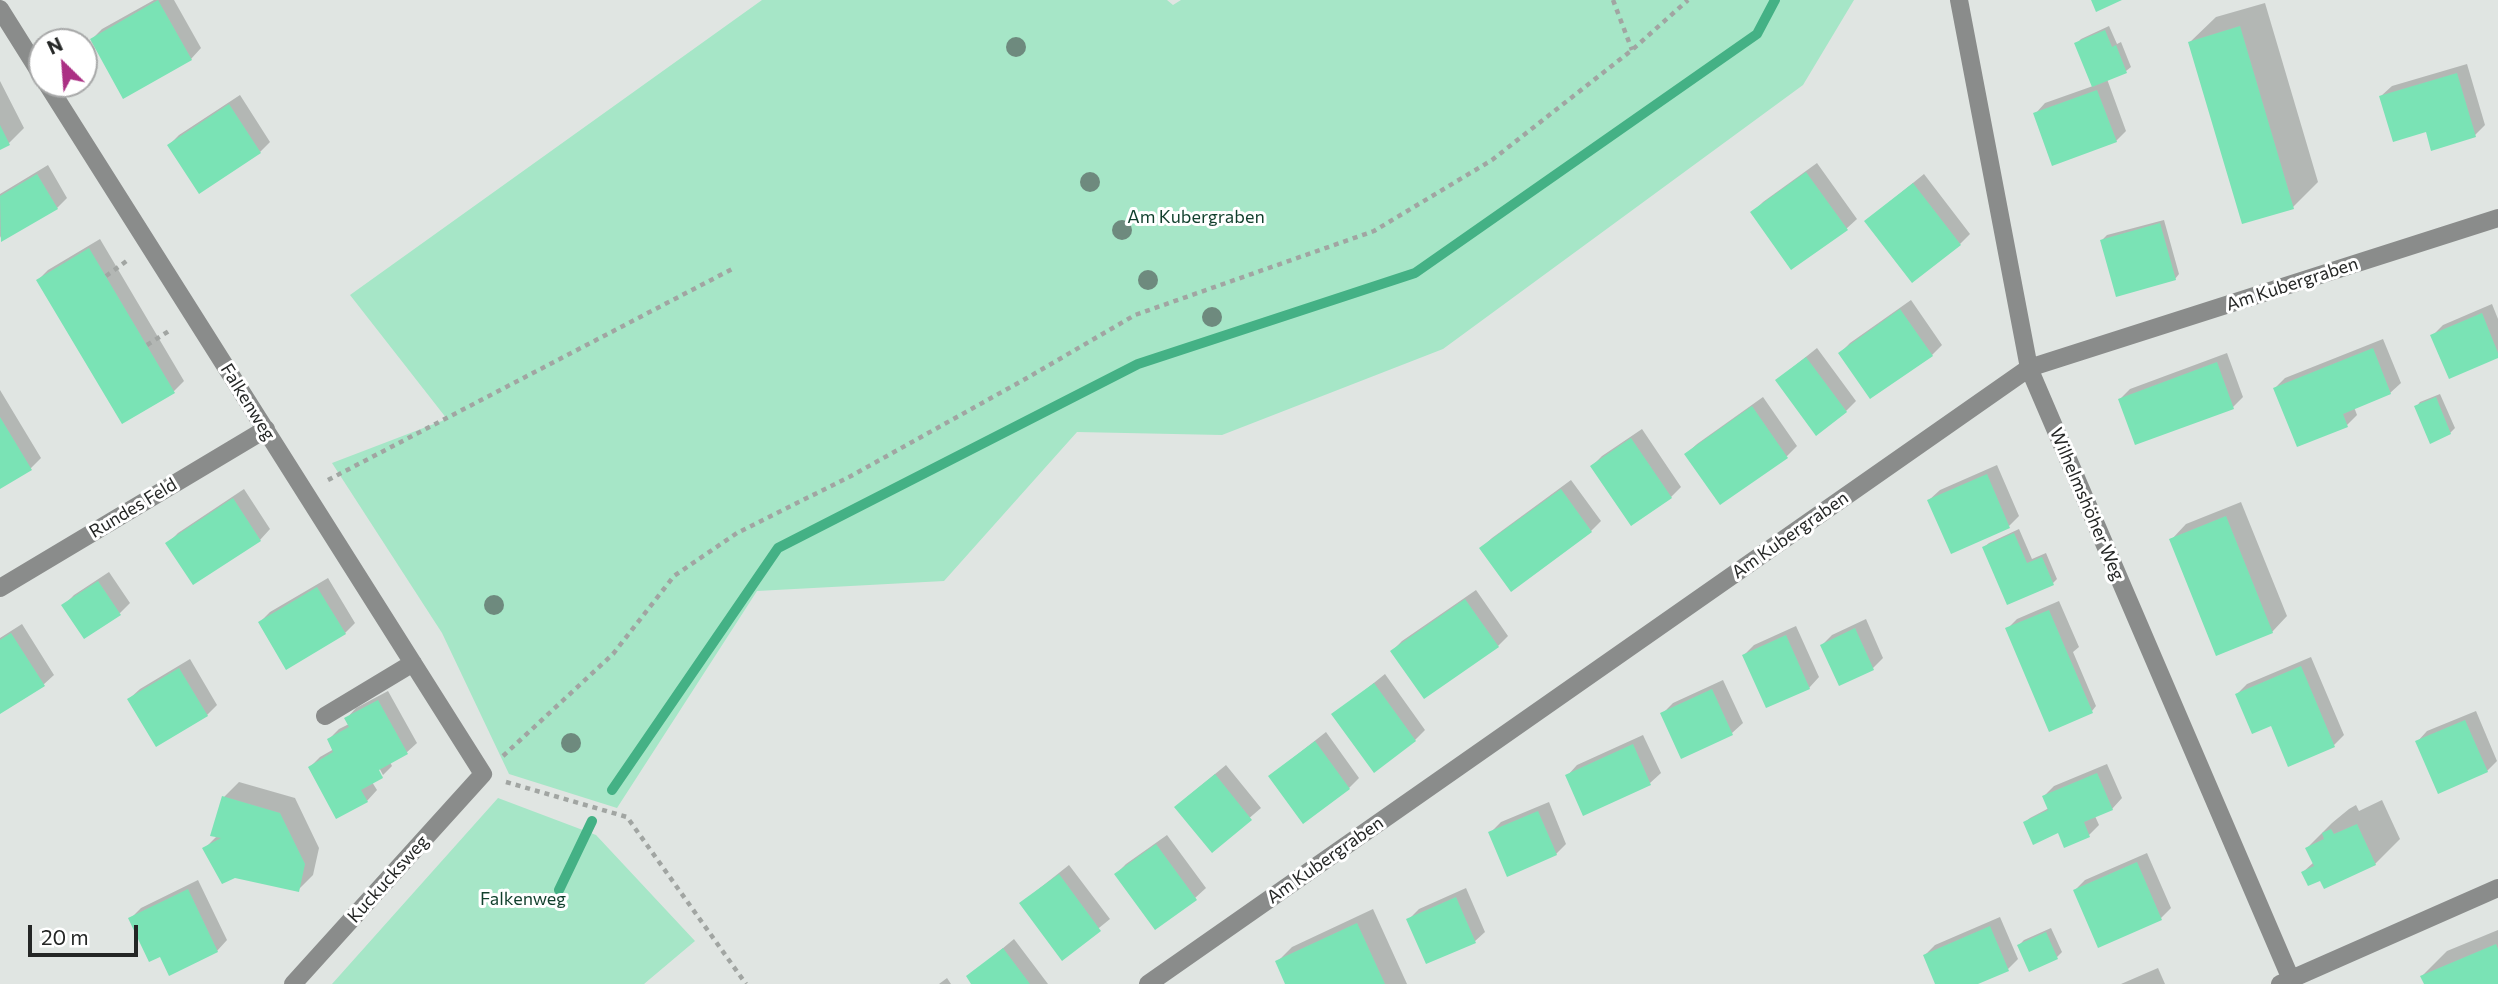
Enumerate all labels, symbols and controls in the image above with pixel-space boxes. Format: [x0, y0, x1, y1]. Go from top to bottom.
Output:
north arrow [28, 28, 98, 98]
text: N [43, 32, 66, 59]
park label: Am Kubergraben [1127, 206, 1265, 228]
street label: Am Kubergraben [2223, 252, 2361, 316]
street label: Falkenweg [216, 360, 280, 444]
street label: Wilhelmshöher Weg [2045, 424, 2129, 584]
street label: Rundes Feld [85, 473, 181, 543]
street label: Am Kubergraben [1728, 487, 1852, 583]
street label: Am Kubergraben [1263, 812, 1387, 908]
street label: Kuckucksweg [343, 831, 433, 927]
park label: Falkenweg [480, 888, 566, 910]
scale bar [32, 911, 142, 955]
text: 20 m [41, 924, 89, 949]

